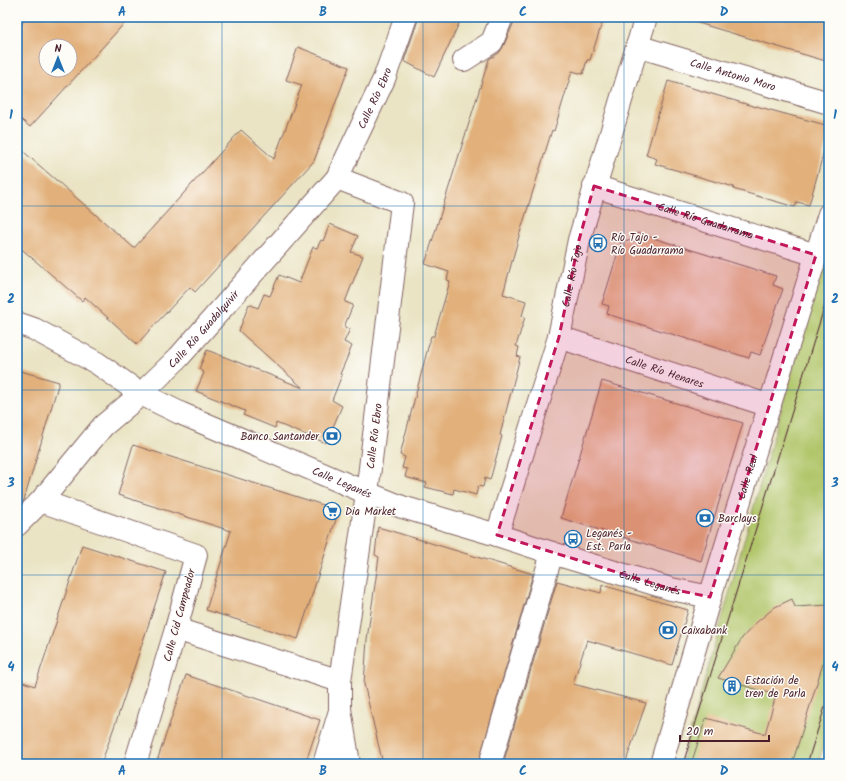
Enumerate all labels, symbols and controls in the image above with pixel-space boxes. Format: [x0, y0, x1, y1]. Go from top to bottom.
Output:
text: A [118, 2, 126, 23]
text: B [319, 2, 327, 23]
text: C [519, 2, 527, 23]
text: D [720, 2, 729, 23]
north arrow [38, 38, 78, 78]
text: N [55, 40, 62, 58]
street label: Calle Antonio Moro [688, 54, 778, 97]
street label: Calle Río Ebro [354, 65, 397, 132]
text: 1 [9, 105, 13, 126]
text: 1 [833, 105, 837, 126]
street label: Calle Río Guadarrama [655, 198, 756, 245]
place label: Río Tajo - Río Guadarrama [611, 229, 684, 260]
bus stop icon: Río Tajo - Río Guadarrama [588, 233, 608, 253]
street label: Calle Río Tajo [557, 243, 588, 309]
street label: Calle Río Guadalquivir [164, 286, 245, 373]
text: 2 [7, 289, 15, 310]
text: 2 [831, 289, 839, 310]
street label: Calle Río Henares [623, 351, 706, 394]
street label: Calle Río Ebro [362, 402, 388, 470]
bank icon: Banco Santander [322, 426, 342, 446]
place label: Banco Santander [240, 428, 320, 446]
street label: Calle Real [733, 452, 764, 501]
street label: Calle Leganés [309, 462, 374, 504]
text: 3 [6, 473, 15, 494]
text: 3 [830, 473, 839, 494]
supermarket icon: Dia Market [322, 501, 342, 521]
place label: Dia Market [345, 503, 397, 521]
bank icon: Barclays [695, 508, 715, 528]
place label: Barclays [718, 510, 757, 528]
place label: Leganés - Est. Parla [586, 525, 632, 556]
bus stop icon: Leganés - Est. Parla [563, 529, 583, 549]
street label: Calle Cid Campeador [159, 565, 201, 664]
street label: Calle Leganés [617, 566, 682, 601]
bank icon: Caixabank [658, 620, 678, 640]
place label: Caixabank [681, 622, 728, 640]
text: 4 [7, 657, 15, 678]
text: 4 [831, 657, 839, 678]
place label: Estación de tren de Parla [745, 672, 806, 703]
building icon: Estación de tren de Parla [722, 676, 742, 696]
scale bar [680, 717, 769, 743]
text: 20 m [686, 722, 714, 741]
text: A [118, 761, 126, 781]
text: B [319, 761, 327, 781]
text: C [519, 761, 527, 781]
text: D [720, 761, 729, 781]

